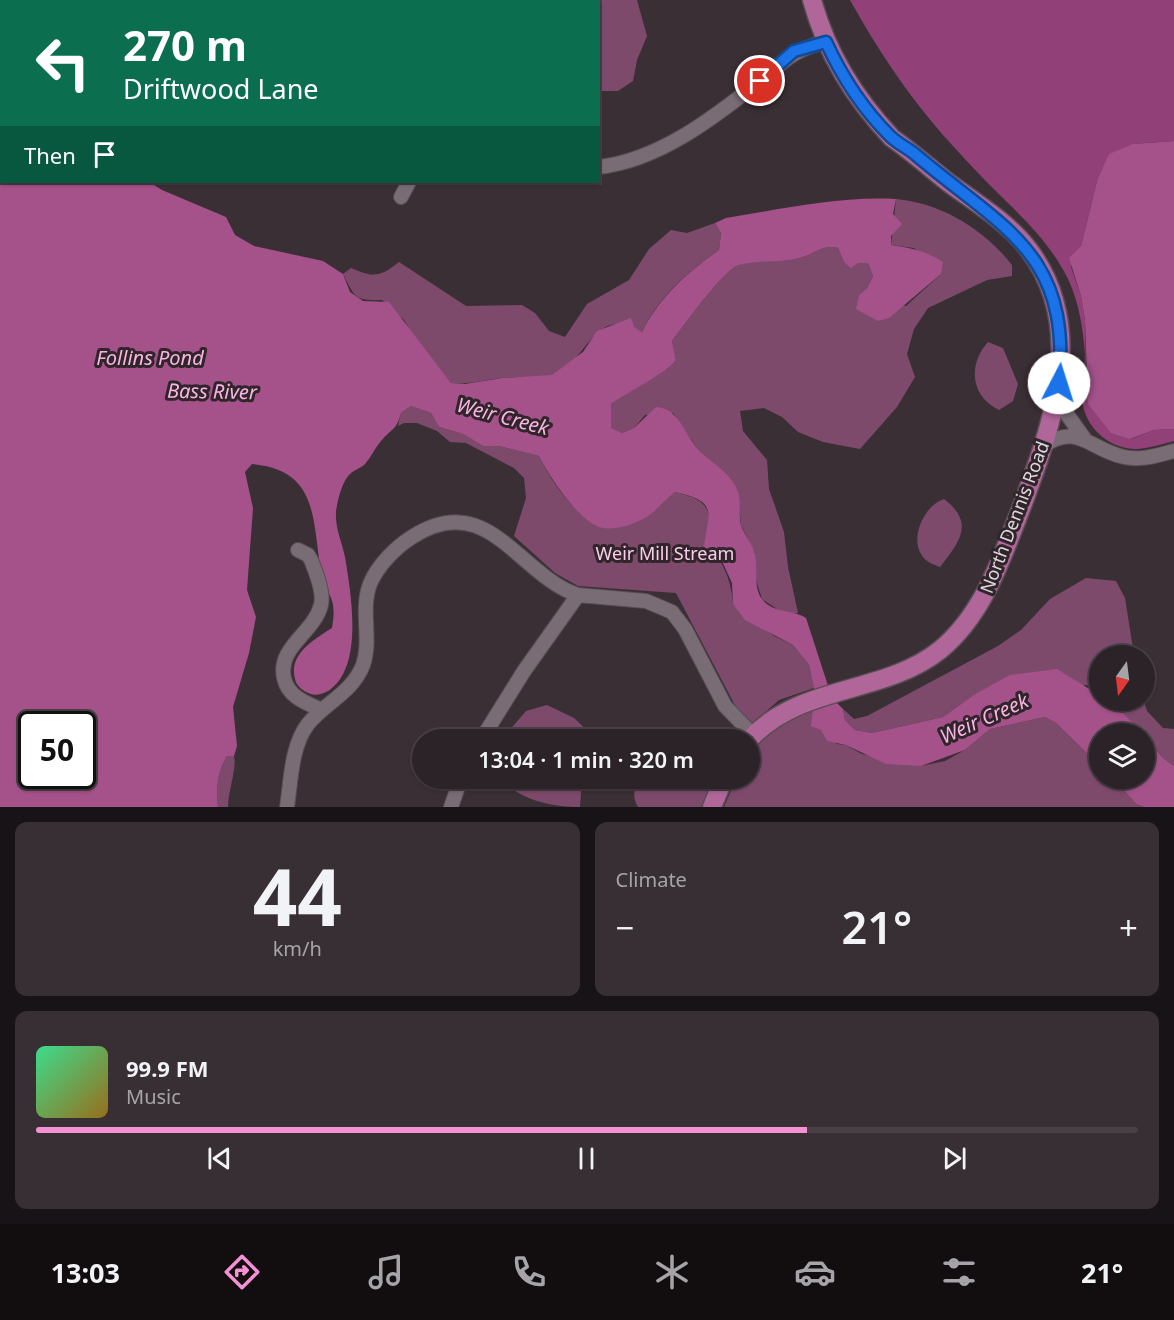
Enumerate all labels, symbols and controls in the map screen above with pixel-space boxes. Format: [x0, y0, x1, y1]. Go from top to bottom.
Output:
text: 270 m [123, 16, 247, 73]
icon: left [24, 24, 102, 102]
pin [734, 55, 785, 106]
icon: arrive [743, 64, 776, 97]
text: Driftwood Lane [123, 70, 319, 107]
icon: arrive [88, 138, 121, 171]
text: Then [24, 140, 76, 170]
water label: Follins Pond [96, 344, 204, 371]
position arrow [1027, 351, 1091, 415]
water label: Bass River [167, 377, 258, 405]
water label: Weir Creek [454, 391, 553, 442]
street label: North Dennis Road [974, 438, 1054, 596]
park label: Weir Mill Stream [596, 541, 734, 565]
north arrow [1089, 645, 1155, 711]
map controls [1089, 645, 1155, 789]
water label: Weir Creek [935, 686, 1034, 749]
speed limit sign: 50 [18, 711, 96, 789]
button: layers [1089, 723, 1155, 789]
text: 13:04 · 1 min · 320 m [478, 744, 694, 774]
text: 44 [253, 843, 342, 949]
text: Climate [616, 866, 687, 893]
text: 21° [841, 896, 912, 957]
text: − [616, 905, 634, 950]
text: + [1119, 905, 1138, 950]
text: km/h [273, 935, 322, 962]
text: 99.9 FM [126, 1053, 208, 1083]
text: Music [126, 1083, 181, 1110]
icon: previous [203, 1142, 236, 1175]
icon: pause [570, 1142, 603, 1175]
icon: next [938, 1142, 971, 1175]
icon: directions [221, 1251, 263, 1293]
icon: music [365, 1251, 407, 1293]
icon: phone [508, 1251, 550, 1293]
icon: climate [651, 1251, 693, 1293]
icon: car [794, 1251, 836, 1293]
icon: filters [938, 1251, 980, 1293]
text: 13:03 [51, 1254, 120, 1291]
text: 21° [1081, 1254, 1123, 1291]

